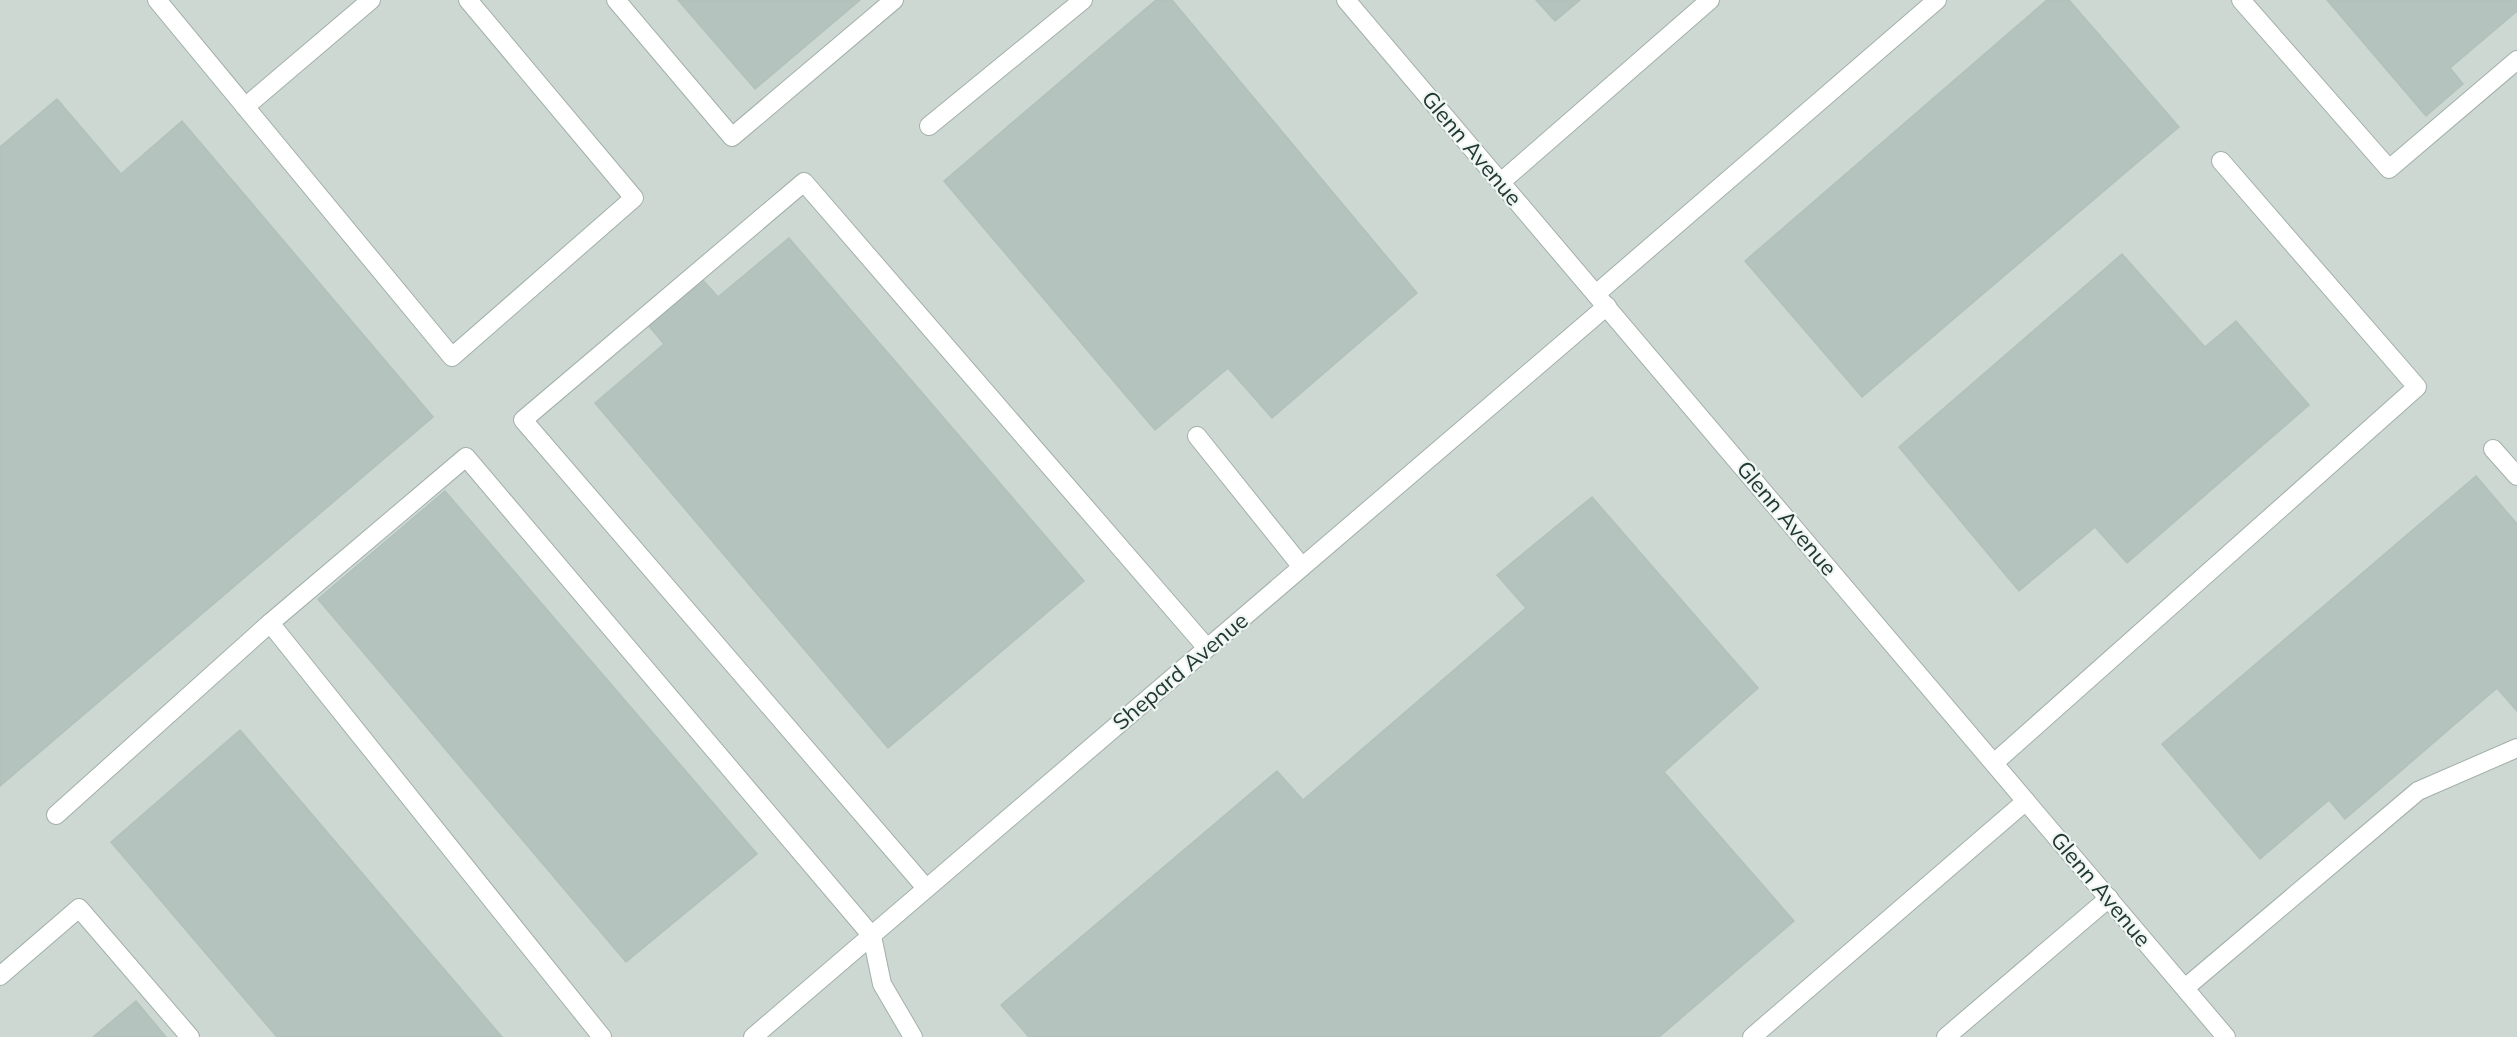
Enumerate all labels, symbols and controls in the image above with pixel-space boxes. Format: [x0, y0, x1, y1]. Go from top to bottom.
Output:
street label: Glenn Avenue [1416, 85, 1528, 211]
street label: Glenn Avenue [1731, 455, 1843, 581]
street label: Shepard Avenue [1107, 606, 1253, 736]
street label: Glenn Avenue [2045, 826, 2157, 952]

